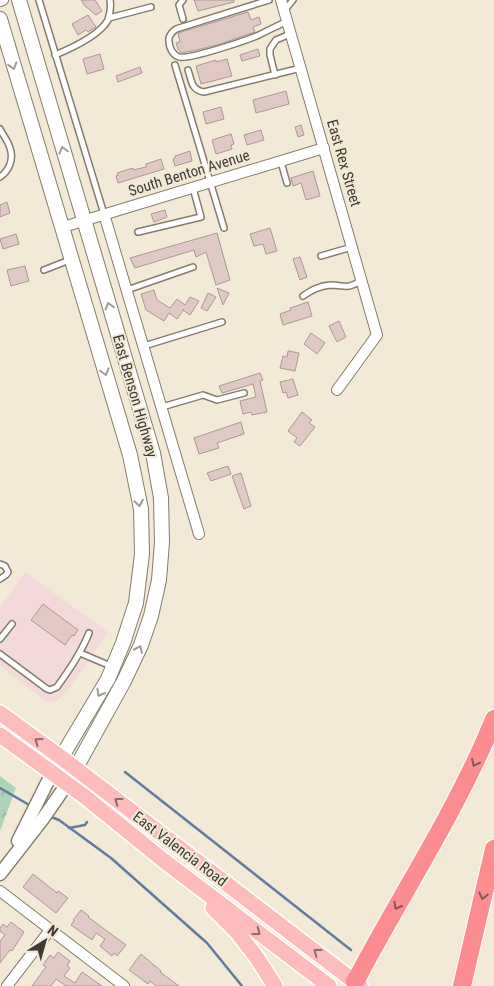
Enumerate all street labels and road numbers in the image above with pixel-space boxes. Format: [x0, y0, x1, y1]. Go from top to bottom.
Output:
street label: East Rex Street [323, 117, 365, 209]
street label: South Benton Avenue [126, 146, 252, 200]
street label: East Benson Highway [109, 332, 161, 460]
street label: East Valencia Road [129, 808, 231, 890]

